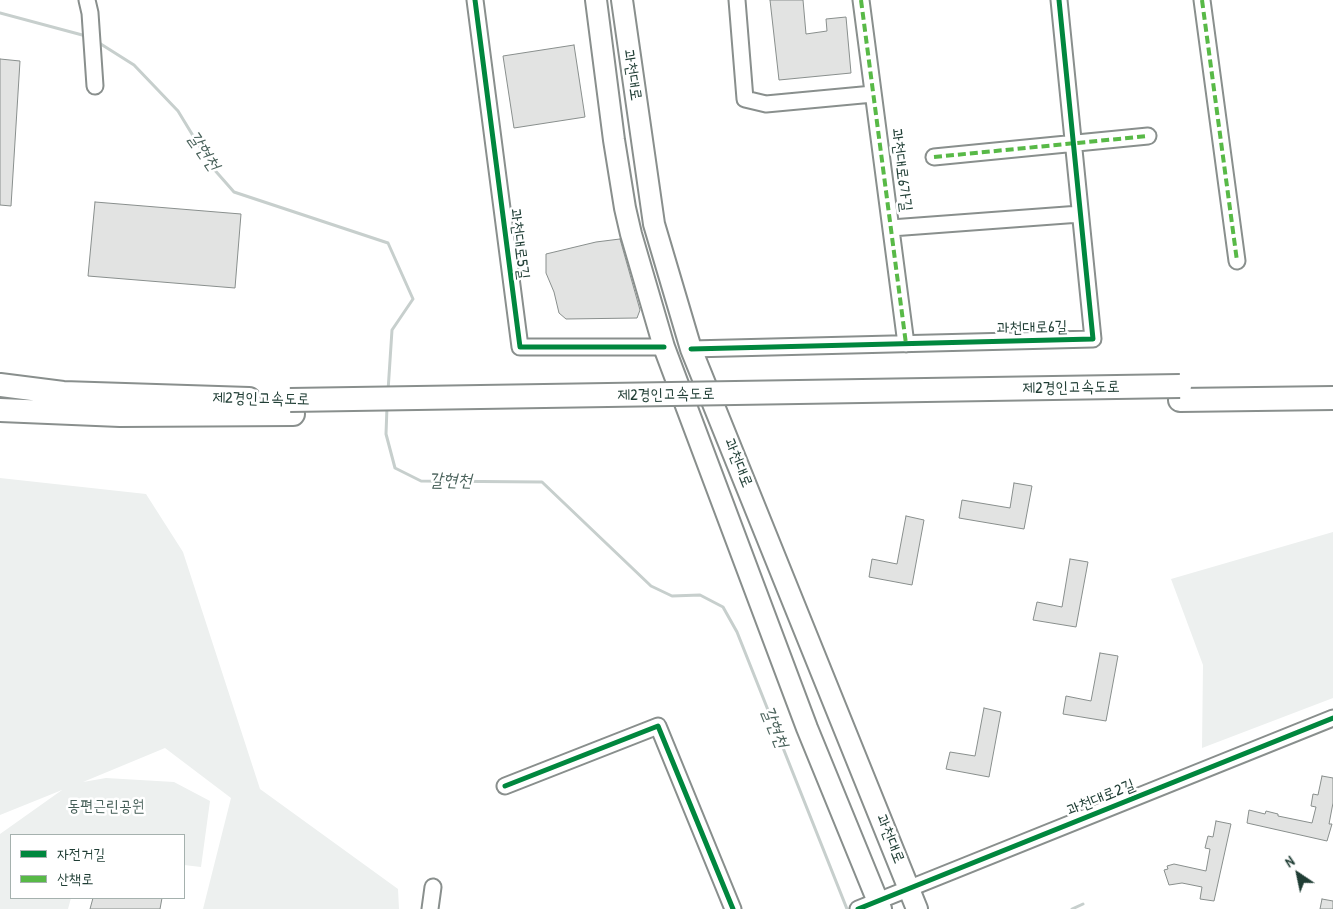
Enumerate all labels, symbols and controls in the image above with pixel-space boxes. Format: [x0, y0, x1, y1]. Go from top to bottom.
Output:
street label: 과천대로 [618, 48, 646, 102]
water label: 갈현천 [182, 127, 224, 175]
street label: 과천대로6가길 [886, 127, 916, 213]
street label: 과천대로5길 [505, 208, 533, 280]
street label: 과천대로6길 [996, 318, 1068, 338]
street label: 제2경인고속도로 [1022, 378, 1120, 398]
street label: 제2경인고속도로 [617, 385, 715, 405]
street label: 제2경인고속도로 [212, 389, 310, 409]
street label: 과천대로 [719, 436, 757, 490]
water label: 갈현천 [428, 470, 472, 492]
water label: 갈현천 [756, 703, 792, 751]
street label: 과천대로2길 [1064, 776, 1138, 820]
park label: 동편근린공원 [67, 797, 145, 817]
street label: 과천대로 [871, 812, 909, 866]
legend [10, 834, 185, 899]
text: 자전거길 [57, 843, 105, 864]
north arrow [1273, 849, 1323, 899]
text: N [1281, 851, 1298, 871]
text: 산책로 [57, 868, 93, 889]

